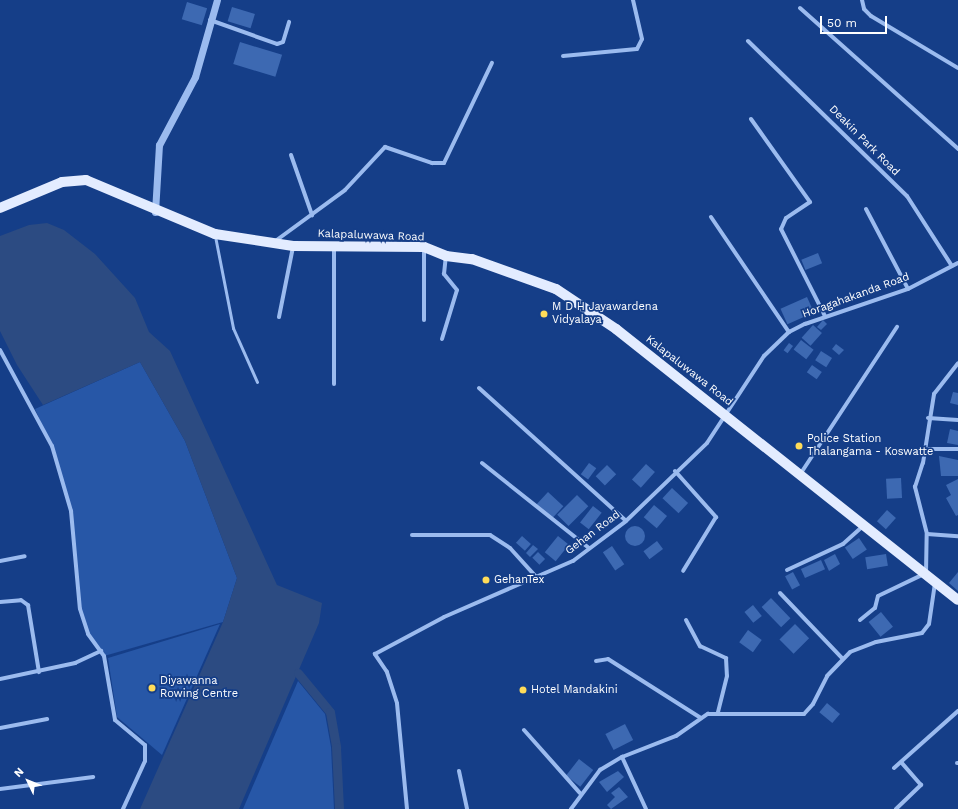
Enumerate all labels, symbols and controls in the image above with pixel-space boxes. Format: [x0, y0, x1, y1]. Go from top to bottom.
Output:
scale bar [822, 8, 889, 34]
text: 50 m [827, 16, 857, 30]
street label: Deakin Park Road [826, 103, 902, 179]
street label: Kalapaluwawa Road [317, 228, 425, 244]
street label: Horagahakanda Road [801, 270, 911, 322]
place label: M D H Jayawardena Vidyalaya [552, 301, 658, 327]
marker: M D H Jayawardena Vidyalaya [539, 309, 549, 319]
street label: Kalapaluwawa Road [643, 333, 735, 409]
place label: Police Station Thalangama - Koswatte [807, 433, 934, 459]
marker: Police Station Thalangama - Koswatte [794, 441, 804, 451]
street label: Gehan Road [563, 508, 623, 558]
place label: GehanTex [494, 573, 544, 587]
marker: GehanTex [481, 575, 491, 585]
place label: Diyawanna Rowing Centre [160, 675, 238, 701]
marker: Diyawanna Rowing Centre [147, 683, 157, 693]
place label: Hotel Mandakini [531, 683, 618, 697]
marker: Hotel Mandakini [518, 685, 528, 695]
north arrow [8, 761, 48, 801]
text: N [11, 765, 26, 780]

